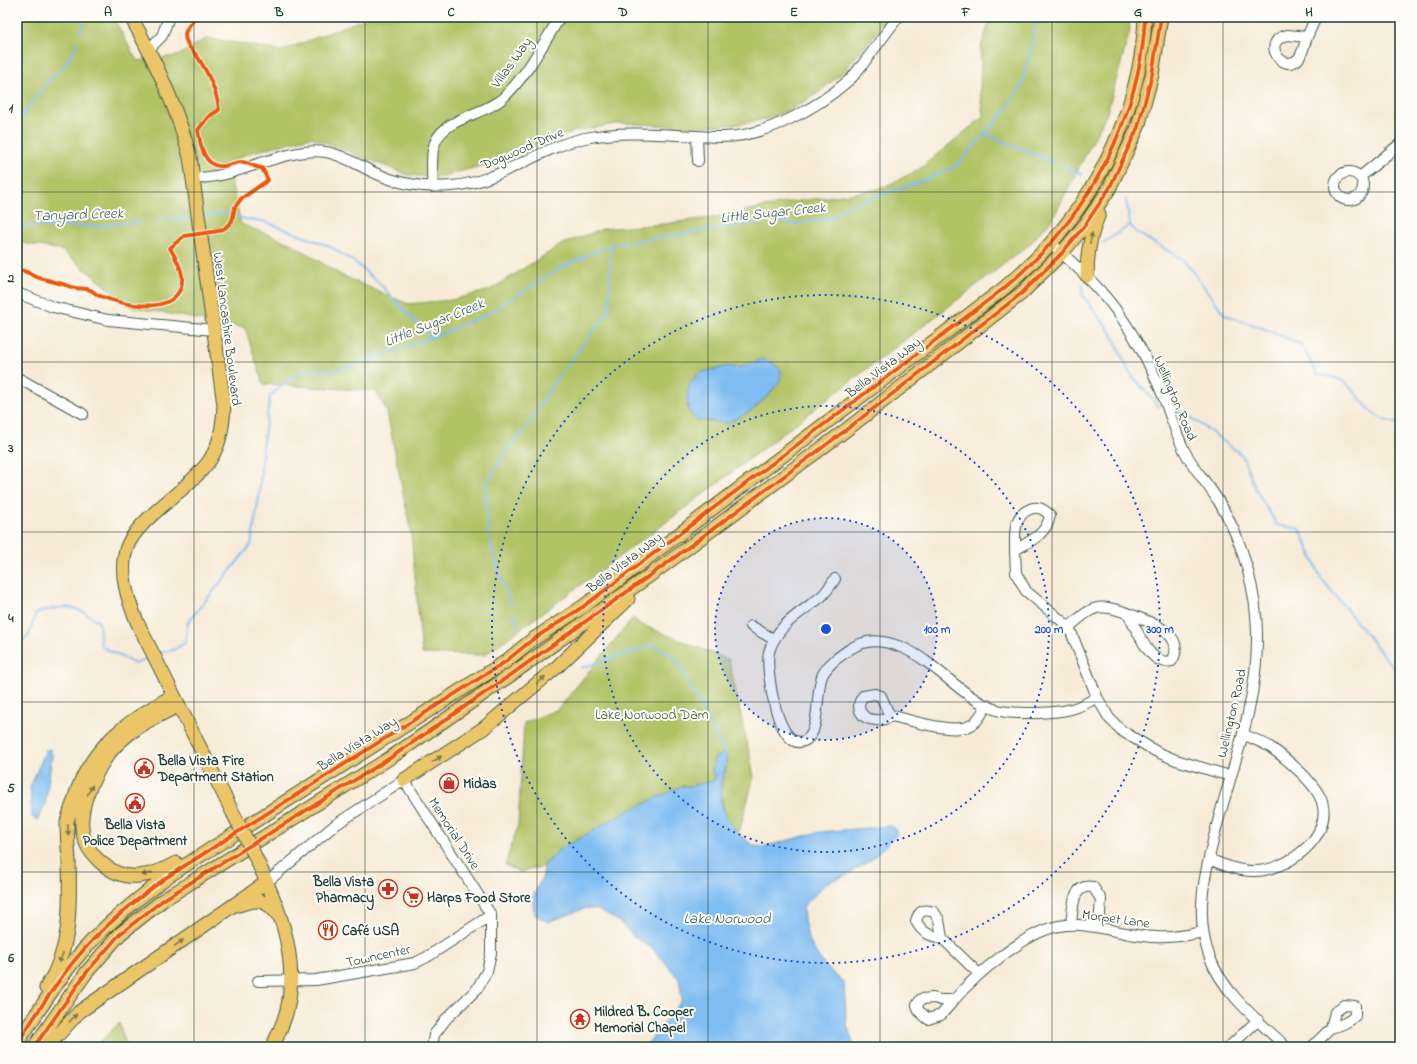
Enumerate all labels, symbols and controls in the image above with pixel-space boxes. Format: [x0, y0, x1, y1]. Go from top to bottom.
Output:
text: A [104, 3, 112, 22]
text: B [274, 3, 284, 22]
text: C [447, 3, 455, 22]
text: D [617, 3, 628, 22]
text: E [790, 3, 798, 22]
text: F [961, 3, 971, 22]
text: G [1134, 3, 1142, 22]
text: H [1305, 3, 1313, 22]
street label: Villas Way [486, 33, 539, 94]
text: 1 [9, 99, 14, 118]
street label: Dogwood Drive [477, 122, 568, 178]
water label: Little Sugar Creek [719, 196, 828, 230]
water label: Tanyard Creek [33, 202, 125, 229]
one-way arrow [1088, 232, 1094, 244]
street label: West Lancashire Boulevard [207, 251, 246, 407]
text: 2 [7, 269, 15, 288]
water label: Little Sugar Creek [381, 292, 489, 354]
street label: Bella Vista Way [841, 332, 927, 405]
street label: Wellington Road [1146, 353, 1202, 445]
text: 3 [7, 439, 14, 458]
street label: Bella Vista Way [582, 527, 668, 600]
text: 4 [7, 609, 14, 628]
text: 100 m [924, 621, 951, 639]
text: 200 m [1034, 621, 1064, 639]
text: 300 m [1145, 621, 1175, 639]
centre of rings [819, 622, 833, 636]
street label: Wellington Road [1212, 667, 1254, 760]
one-way arrow [535, 676, 546, 685]
park label: Lake Norwood Dam [595, 705, 709, 726]
street label: Bella Vista Way [313, 711, 402, 778]
place label: Bella Vista Fire Department Station [157, 751, 274, 788]
one-way arrow [431, 755, 443, 762]
public building icon: Bella Vista Fire Department Station [133, 757, 155, 779]
shop icon: Midas [438, 772, 460, 794]
place label: Midas [463, 774, 497, 795]
text: 5 [7, 779, 15, 798]
one-way arrow [86, 784, 93, 796]
public building icon: Bella Vista Police Department [124, 792, 146, 814]
street label: Memorial Drive [422, 794, 485, 875]
place label: Bella Vista Police Department [83, 815, 188, 852]
one-way arrow [64, 824, 71, 836]
one-way arrow [141, 872, 153, 878]
place label: Bella Vista Pharmacy [312, 872, 374, 911]
pharmacy icon: Bella Vista Pharmacy [377, 878, 399, 900]
supermarket icon: Harps Food Store [402, 886, 424, 908]
place label: Harps Food Store [427, 888, 531, 909]
street label: Morpet Lane [1081, 904, 1152, 935]
water label: Lake Norwood [684, 908, 771, 930]
restaurant icon: Café USA [317, 919, 339, 941]
place label: Café USA [342, 921, 400, 942]
one-way arrow [174, 939, 184, 947]
street label: Towncenter [344, 939, 413, 974]
text: 6 [7, 949, 14, 968]
one-way arrow [57, 953, 63, 965]
place label: Mildred B. Cooper Memorial Chapel [594, 1002, 694, 1039]
temple icon: Mildred B. Cooper Memorial Chapel [569, 1008, 591, 1030]
one-way arrow [69, 1013, 78, 1023]

